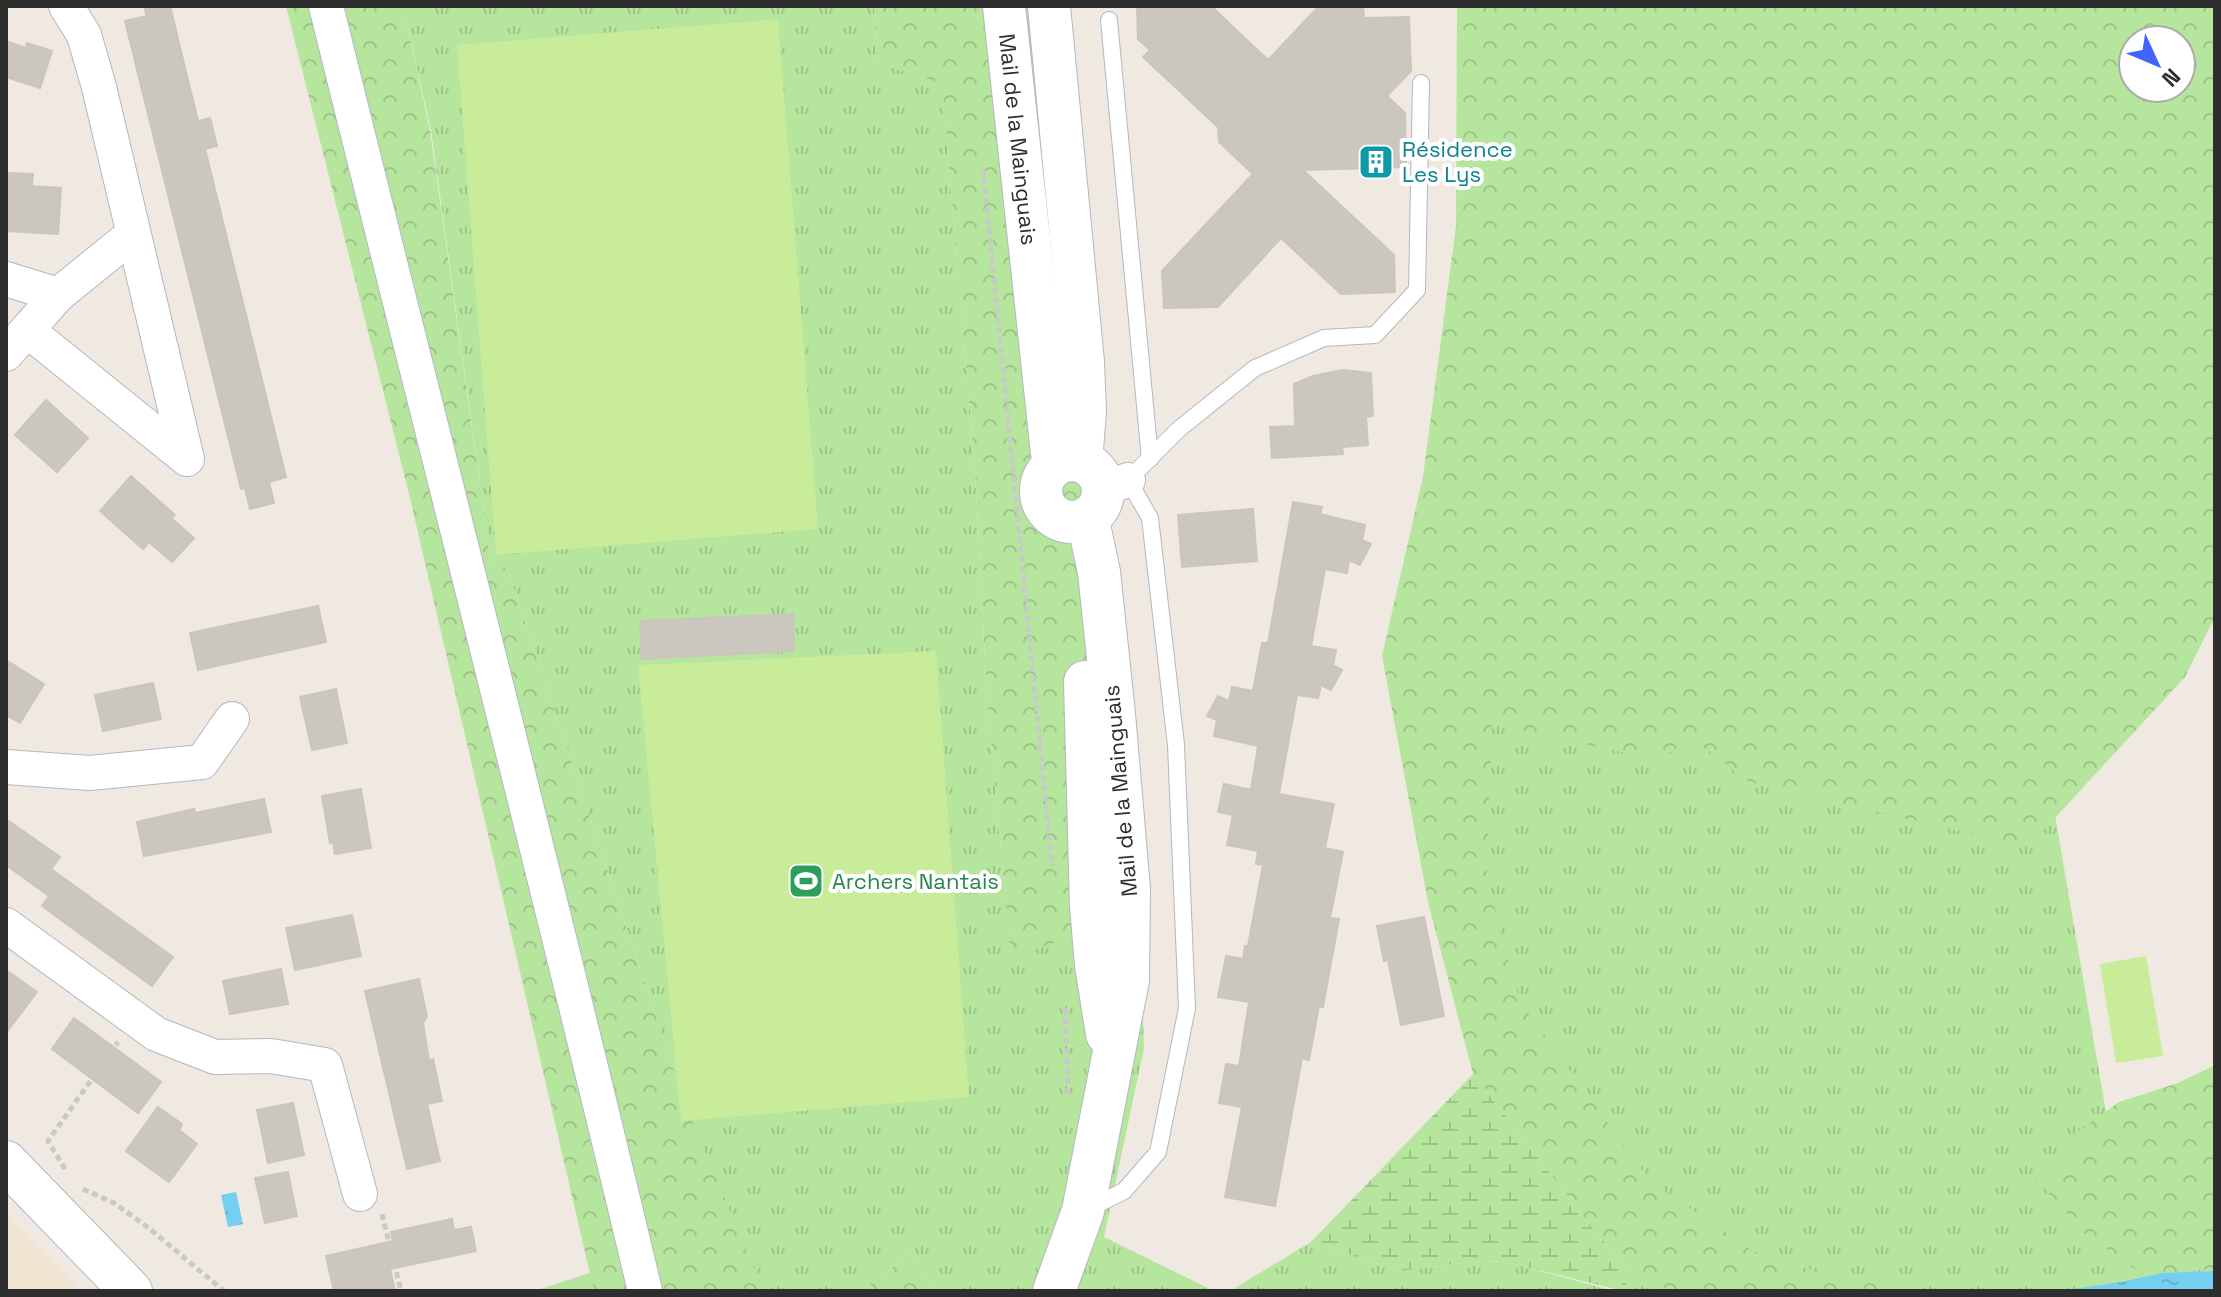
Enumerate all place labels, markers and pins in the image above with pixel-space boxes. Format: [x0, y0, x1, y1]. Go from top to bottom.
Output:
place label: Résidence Les Lys [1402, 135, 1513, 188]
building icon: Résidence Les Lys [1357, 143, 1395, 181]
sports icon: Archers Nantais [787, 862, 825, 900]
place label: Archers Nantais [832, 867, 999, 895]

